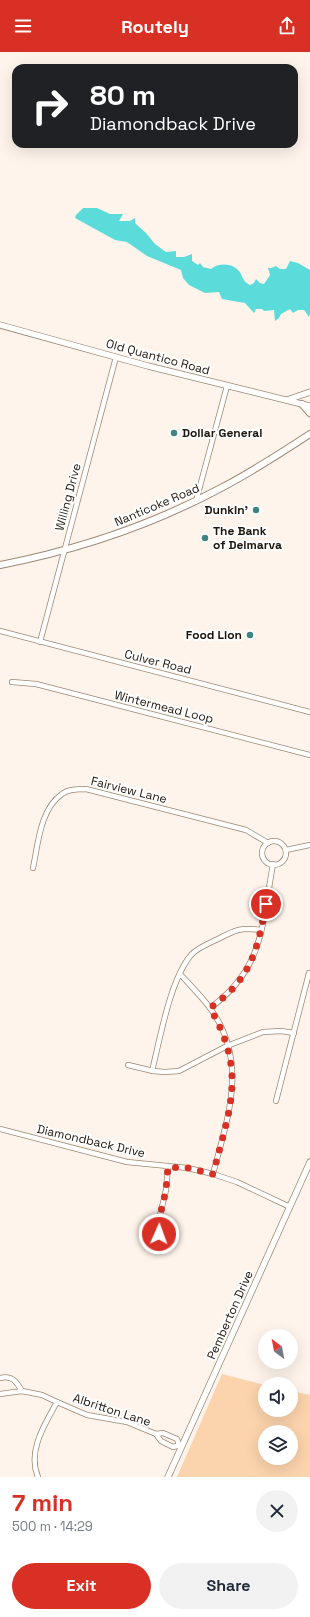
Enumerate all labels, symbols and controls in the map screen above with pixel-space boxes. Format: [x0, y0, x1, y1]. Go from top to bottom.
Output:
icon: menu [12, 15, 34, 37]
text: Routely [121, 15, 189, 38]
icon: share [276, 15, 298, 37]
text: 80 m [90, 77, 156, 113]
icon: right [24, 80, 76, 132]
text: Diamondback Drive [90, 112, 256, 135]
street label: Old Quantico Road [104, 335, 212, 379]
place label: Dollar General [182, 425, 262, 441]
marker: Dollar General [169, 428, 179, 438]
street label: Willing Drive [51, 462, 85, 532]
street label: Nanticoke Road [112, 480, 202, 530]
place label: Dunkin' [205, 502, 248, 518]
marker: Dunkin' [251, 505, 261, 515]
place label: The Bank of Delmarva [213, 523, 282, 553]
marker: The Bank of Delmarva [200, 533, 210, 543]
place label: Food Lion [186, 627, 242, 643]
marker: Food Lion [245, 630, 255, 640]
street label: Culver Road [123, 646, 193, 678]
street label: Wintermead Loop [113, 687, 215, 727]
street label: Fairview Lane [89, 773, 169, 807]
pin [249, 887, 283, 921]
icon: arrive [255, 893, 277, 915]
street label: Diamondback Drive [35, 1121, 147, 1161]
position arrow [138, 1213, 180, 1255]
street label: Pemberton Drive [203, 1268, 257, 1362]
north arrow [258, 1329, 298, 1369]
map controls [258, 1329, 298, 1465]
button: sound [258, 1377, 298, 1417]
street label: Albritton Lane [71, 1390, 153, 1430]
button: layers [258, 1425, 298, 1465]
text: 7 min [12, 1487, 73, 1518]
button: close [256, 1490, 298, 1532]
text: 500 m · 14:29 [12, 1518, 93, 1535]
button: Exit [12, 1563, 151, 1609]
button: Share [159, 1563, 298, 1609]

